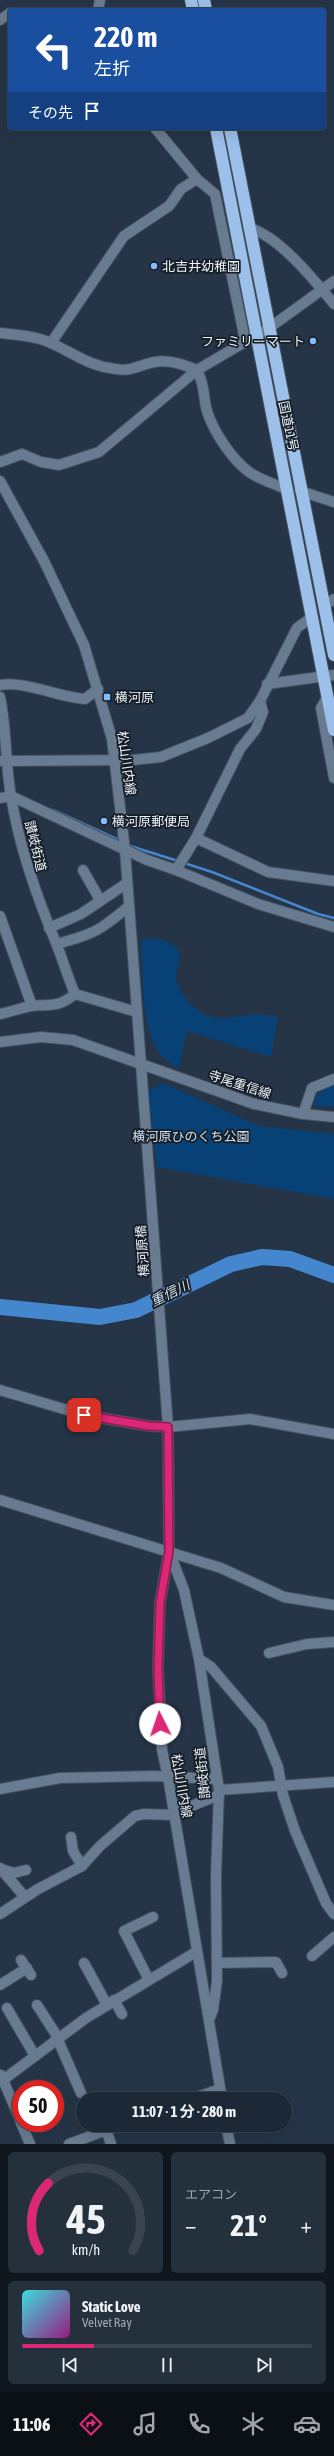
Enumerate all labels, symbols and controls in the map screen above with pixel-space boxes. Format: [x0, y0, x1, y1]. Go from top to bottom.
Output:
text: 220 m [94, 21, 157, 53]
icon: left [28, 24, 80, 76]
text: 左折 [94, 58, 130, 79]
icon: arrive [81, 100, 103, 122]
text: その先 [28, 104, 73, 121]
place label: 北吉井幼稚園 [162, 259, 240, 274]
marker: 北吉井幼稚園 [149, 261, 159, 271]
place label: ファミリーマート [201, 334, 305, 349]
marker: ファミリーマート [308, 336, 318, 346]
street label: 国道11号 [276, 399, 301, 453]
place label: 横河原 [115, 690, 154, 705]
marker: 横河原 [102, 692, 112, 702]
street label: 松山川内線 [115, 730, 138, 796]
place label: 横河原郵便局 [112, 814, 190, 829]
marker: 横河原郵便局 [99, 816, 109, 826]
street label: 讃岐街道 [22, 819, 49, 873]
street label: 寺尾重信線 [207, 1067, 273, 1102]
park label: 横河原ひのくち公園 [132, 1129, 250, 1144]
street label: 横河原橋 [133, 1224, 152, 1277]
water label: 重信川 [148, 1276, 194, 1309]
pin [67, 1398, 101, 1432]
icon: arrive [73, 1404, 95, 1426]
position arrow [139, 1703, 181, 1745]
street label: 讃岐街道 [192, 1746, 213, 1800]
street label: 松山川内線 [168, 1753, 195, 1819]
speed limit sign: 50 [12, 2080, 64, 2132]
text: 11:07 · 1 分 · 280 m [132, 2103, 236, 2120]
text: エアコン [185, 2187, 237, 2202]
text: 45 [65, 2194, 105, 2242]
text: 21° [230, 2208, 267, 2242]
text: − [185, 2212, 196, 2238]
text: + [301, 2212, 312, 2238]
text: km/h [71, 2241, 100, 2257]
text: Static Love [82, 2298, 141, 2315]
text: Velvet Ray [82, 2315, 132, 2330]
icon: previous [59, 2354, 81, 2376]
icon: pause [156, 2354, 178, 2376]
icon: next [253, 2354, 275, 2376]
icon: directions [77, 2410, 105, 2438]
icon: music [131, 2410, 159, 2438]
icon: phone [185, 2410, 213, 2438]
icon: climate [239, 2410, 267, 2438]
icon: car [293, 2410, 321, 2438]
text: 11:06 [13, 2414, 50, 2435]

